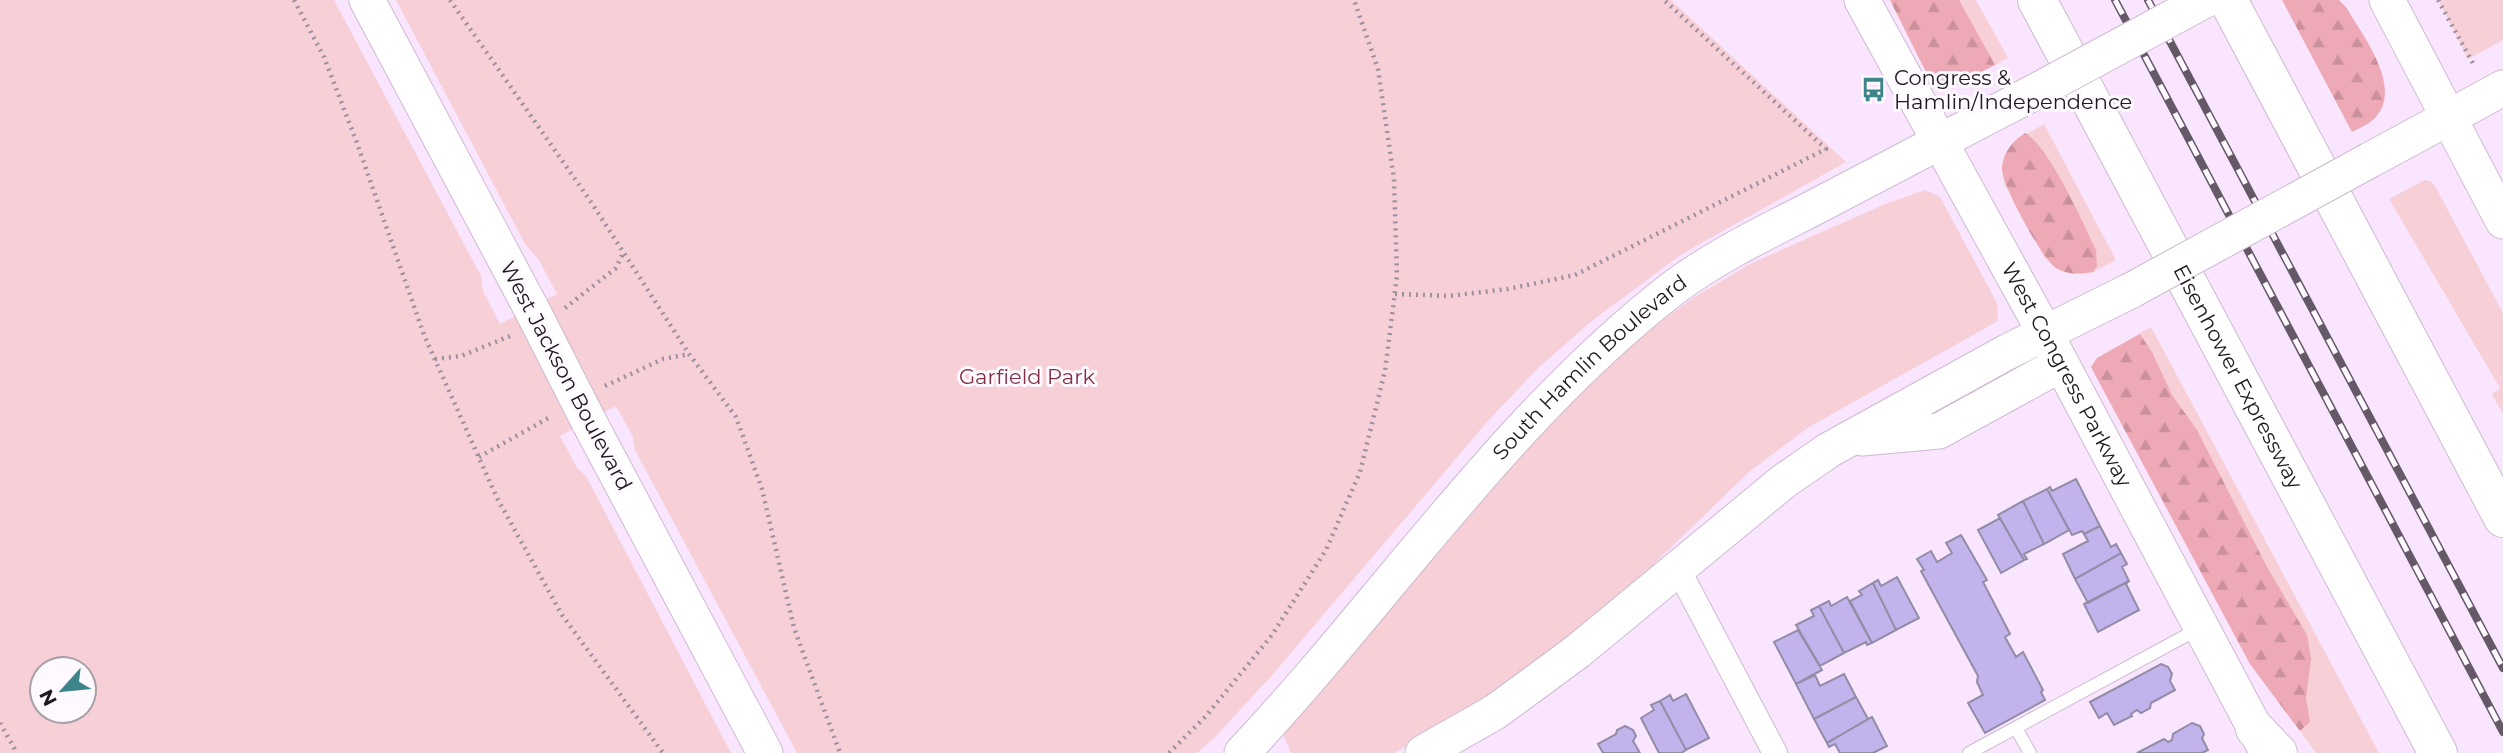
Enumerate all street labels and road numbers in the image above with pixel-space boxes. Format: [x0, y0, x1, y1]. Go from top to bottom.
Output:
street label: West Jackson Boulevard [495, 257, 638, 495]
street label: West Congress Parkway [1997, 258, 2138, 492]
street label: Eisenhower Expressway [2168, 260, 2308, 494]
street label: South Hamlin Boulevard [1487, 269, 1692, 465]

